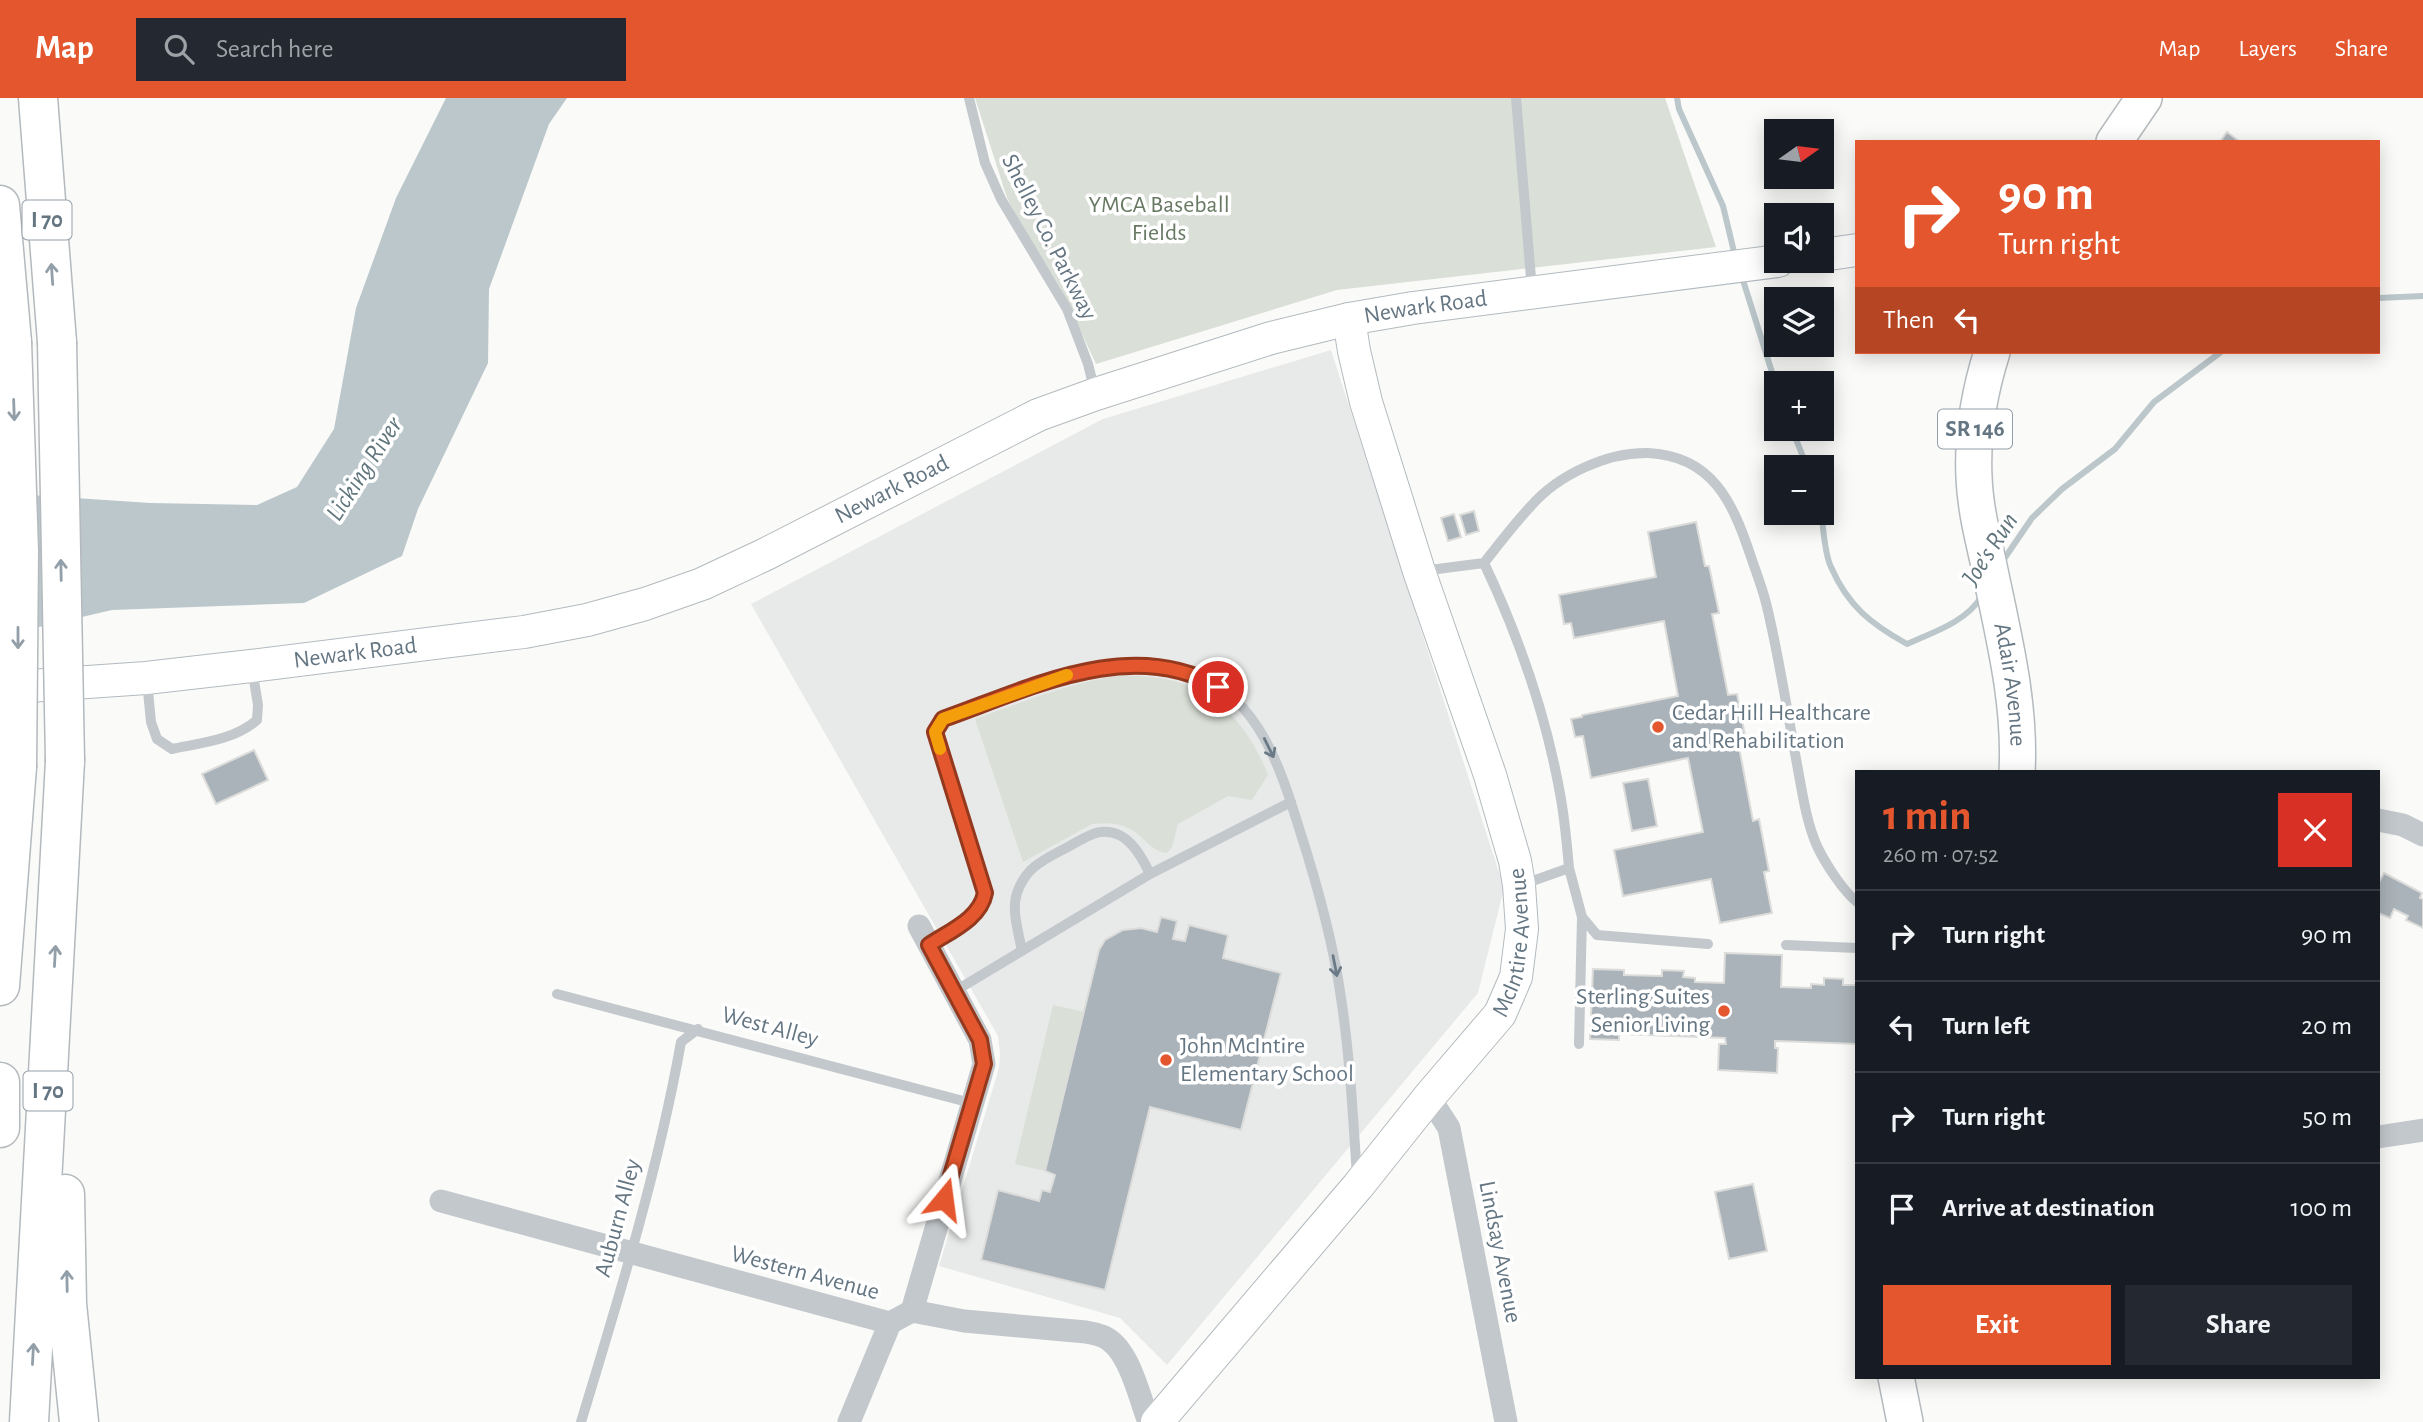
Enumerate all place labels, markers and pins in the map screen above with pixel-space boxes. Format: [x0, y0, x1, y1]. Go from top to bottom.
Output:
pin [1188, 657, 1248, 717]
place label: Cedar Hill Healthcare and Rehabilitation [1672, 701, 1871, 753]
marker: Cedar Hill Healthcare and Rehabilitation [1650, 719, 1666, 735]
place label: Sterling Suites Senior Living [1576, 985, 1710, 1037]
marker: Sterling Suites Senior Living [1716, 1003, 1732, 1019]
place label: John McIntire Elementary School [1180, 1034, 1354, 1086]
marker: John McIntire Elementary School [1158, 1052, 1174, 1068]

